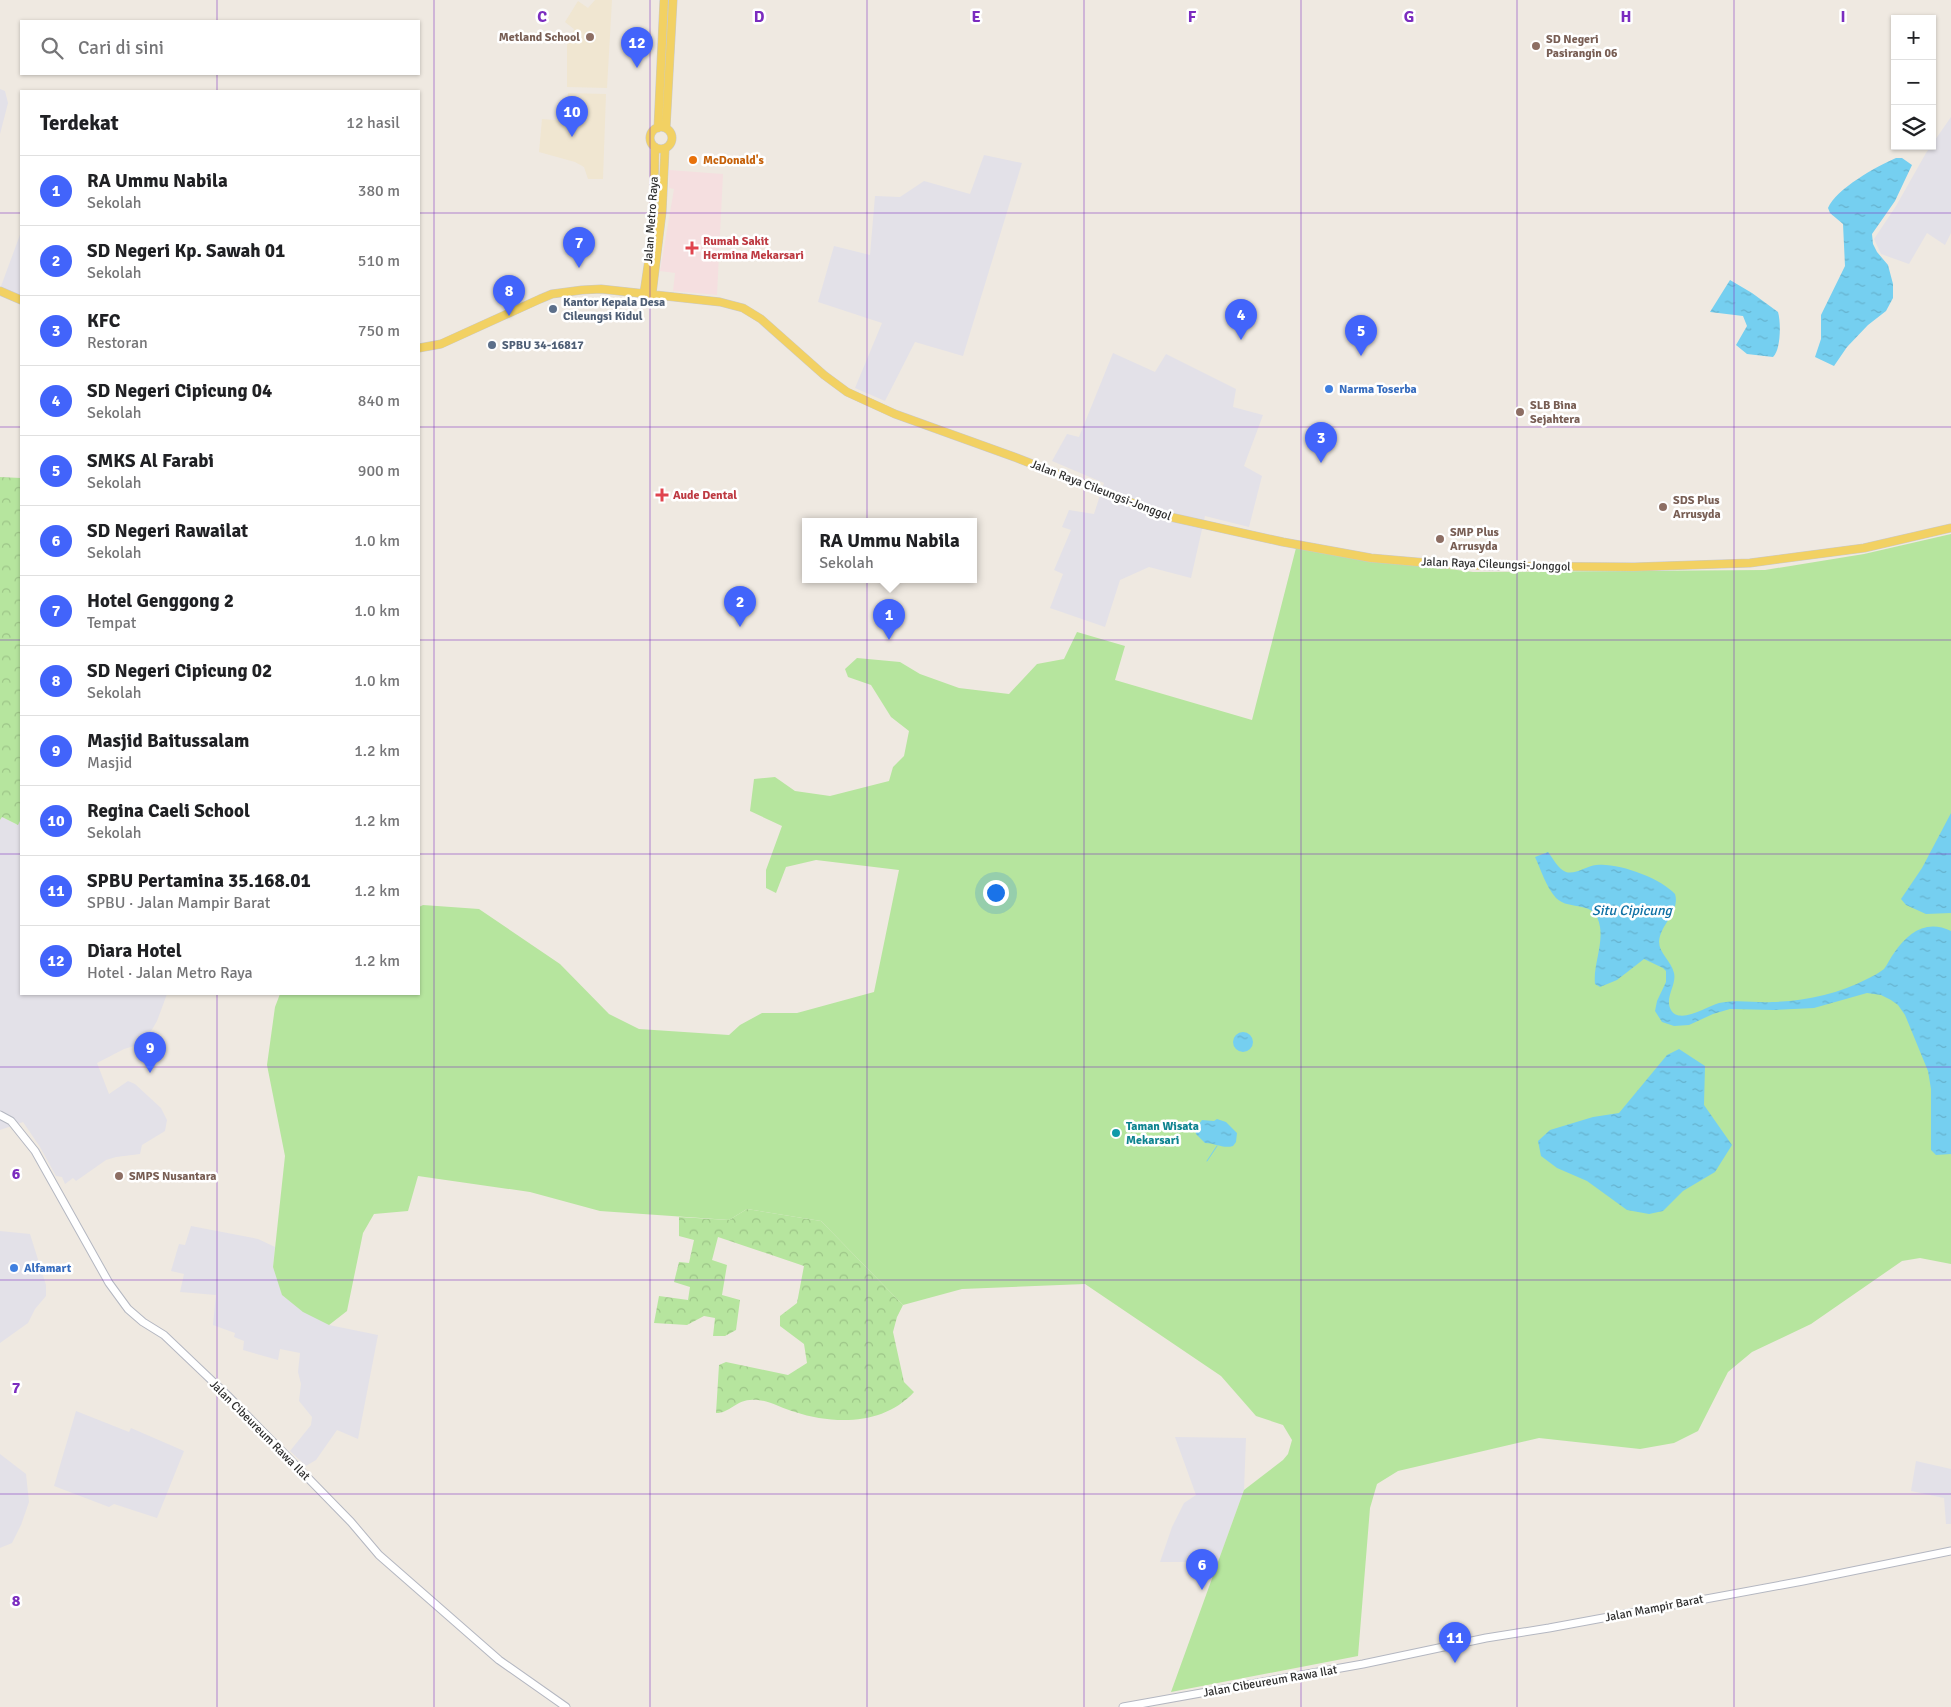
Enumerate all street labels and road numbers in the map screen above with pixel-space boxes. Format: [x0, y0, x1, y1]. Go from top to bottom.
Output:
street label: Jalan Metro Raya [641, 176, 662, 264]
street label: Jalan Raya Cileungsi-Jonggol [1028, 457, 1174, 524]
street label: Jalan Raya Cileungsi-Jonggol [1421, 554, 1571, 575]
street label: Jalan Cibeureum Rawa Ilat [206, 1377, 313, 1484]
street label: Jalan Mampir Barat [1604, 1592, 1705, 1625]
street label: Jalan Cibeureum Rawa Ilat [1202, 1662, 1338, 1701]

